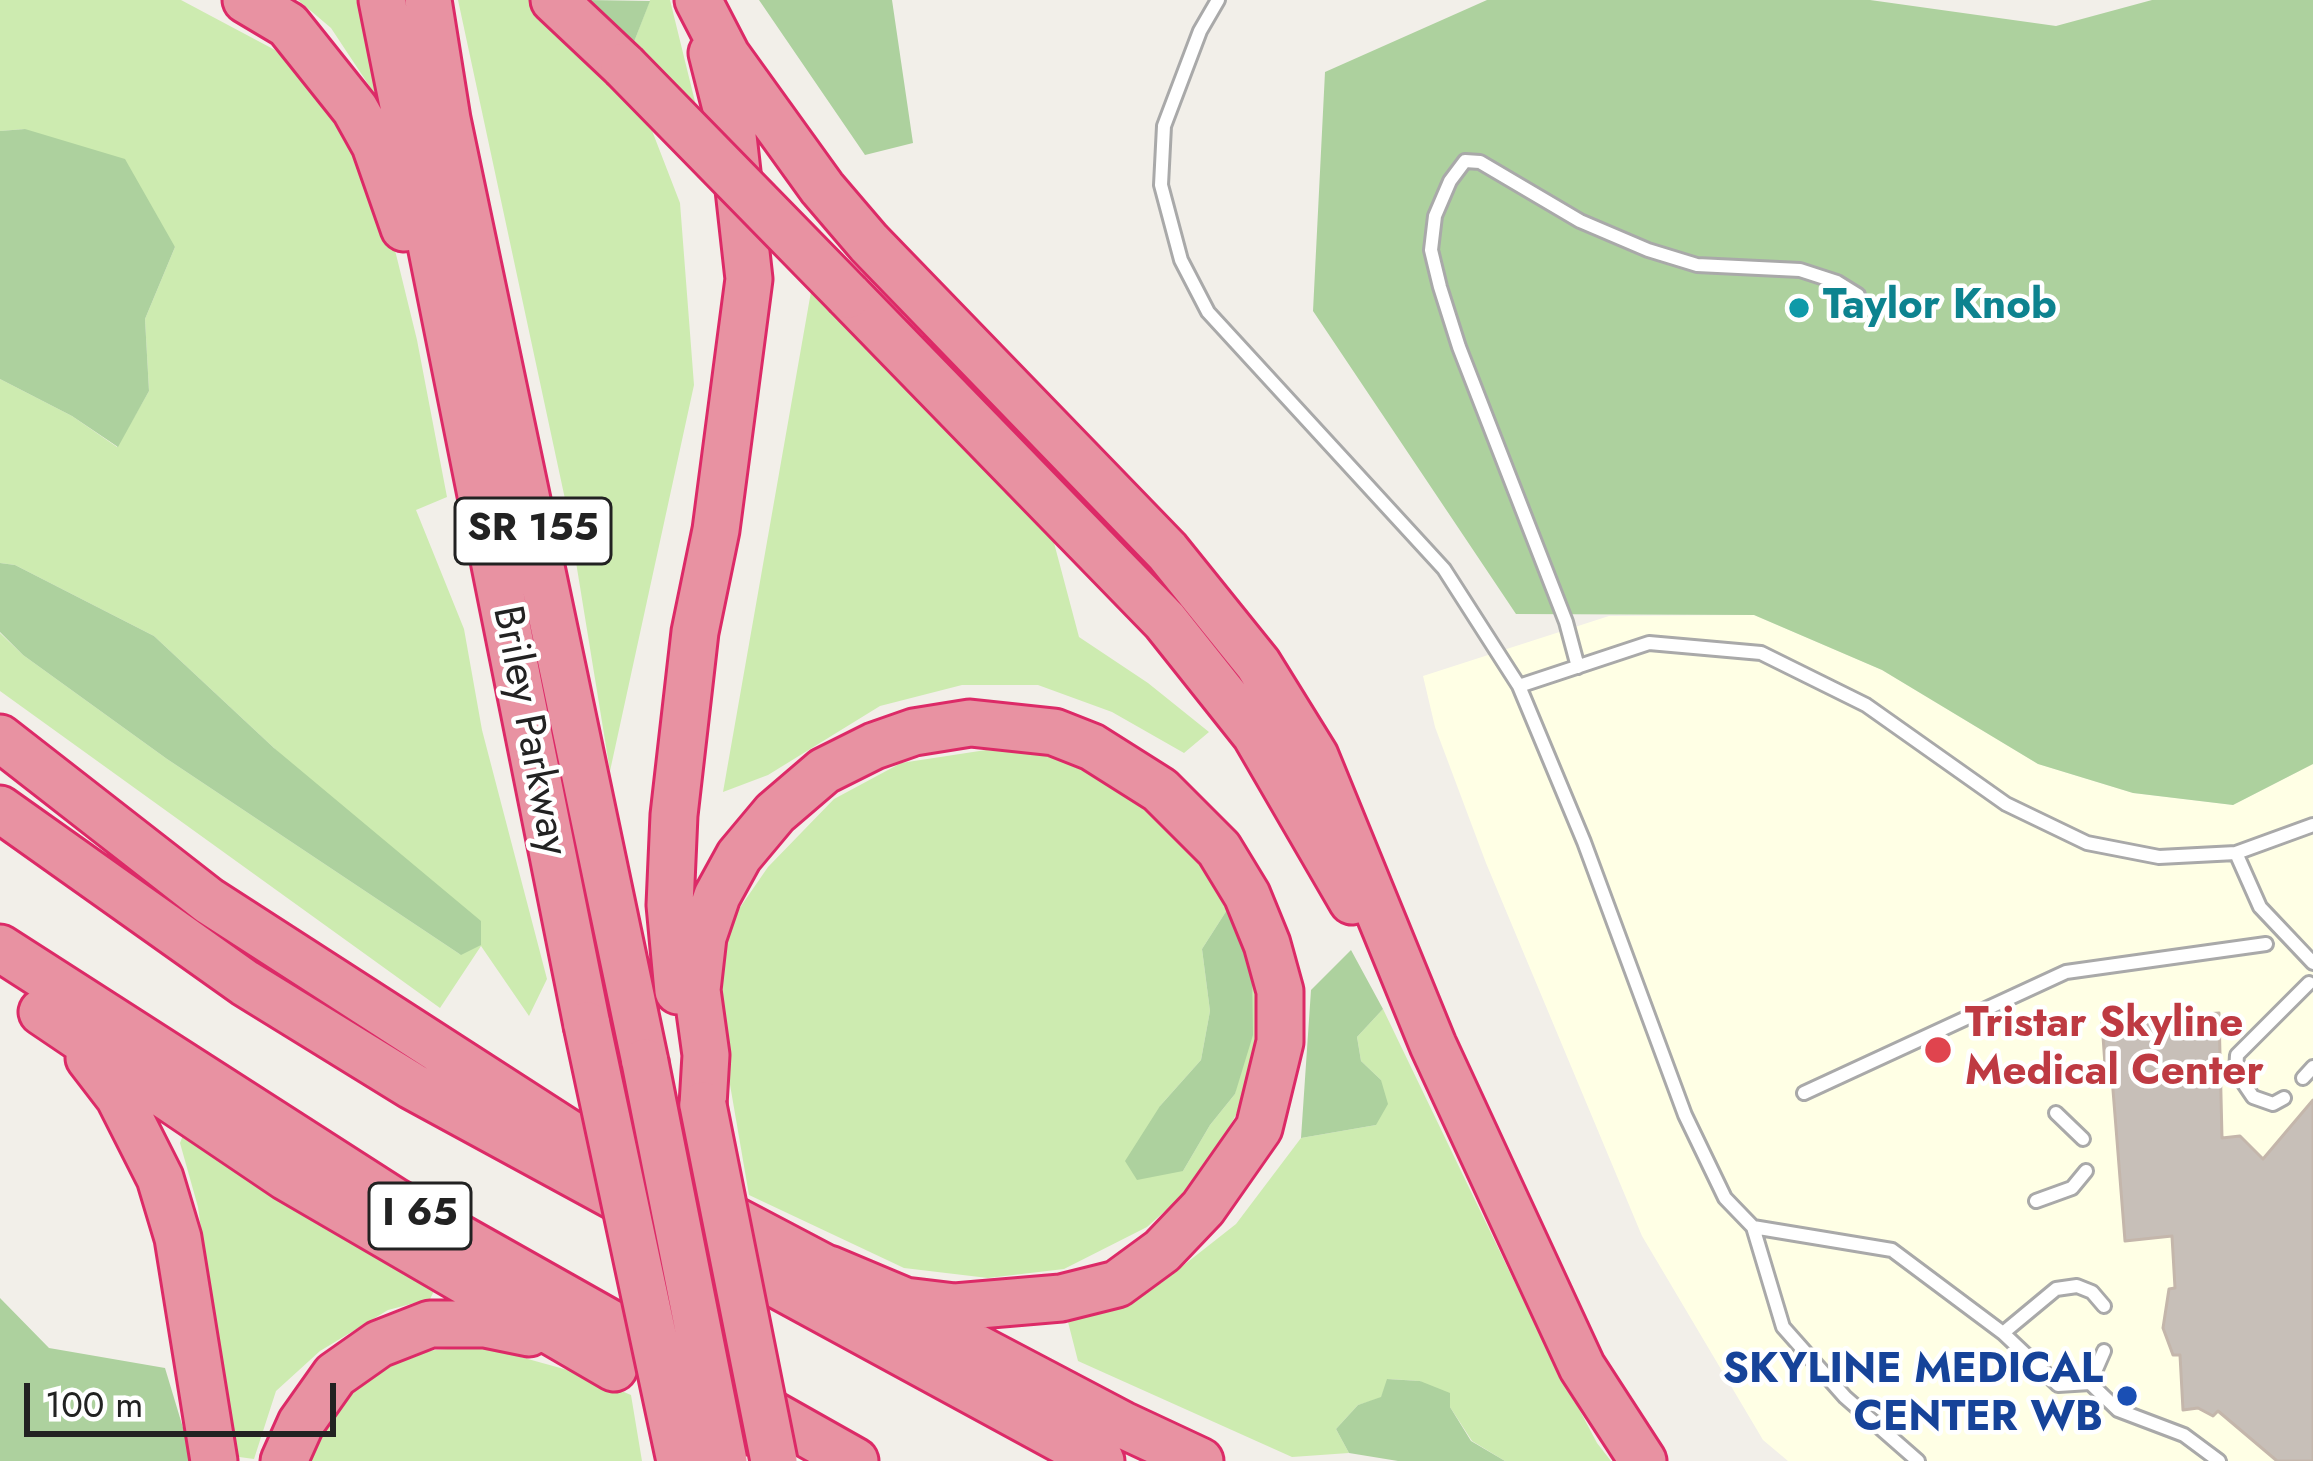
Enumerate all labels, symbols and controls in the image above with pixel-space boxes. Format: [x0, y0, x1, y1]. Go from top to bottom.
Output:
place label: Taylor Knob [1823, 283, 2057, 333]
marker: Taylor Knob [1786, 295, 1812, 321]
road number: SR 155 [455, 498, 611, 564]
street label: Briley Parkway [479, 602, 577, 860]
place label: Tristar Skyline Medical Center [1965, 1001, 2264, 1100]
marker: Tristar Skyline Medical Center [1922, 1034, 1954, 1066]
road number: I 65 [369, 1183, 471, 1249]
place label: SKYLINE MEDICAL CENTER WB [1723, 1347, 2103, 1446]
scale bar [30, 1359, 342, 1433]
text: 100 m [45, 1378, 143, 1430]
marker: SKYLINE MEDICAL CENTER WB [2114, 1383, 2140, 1409]

